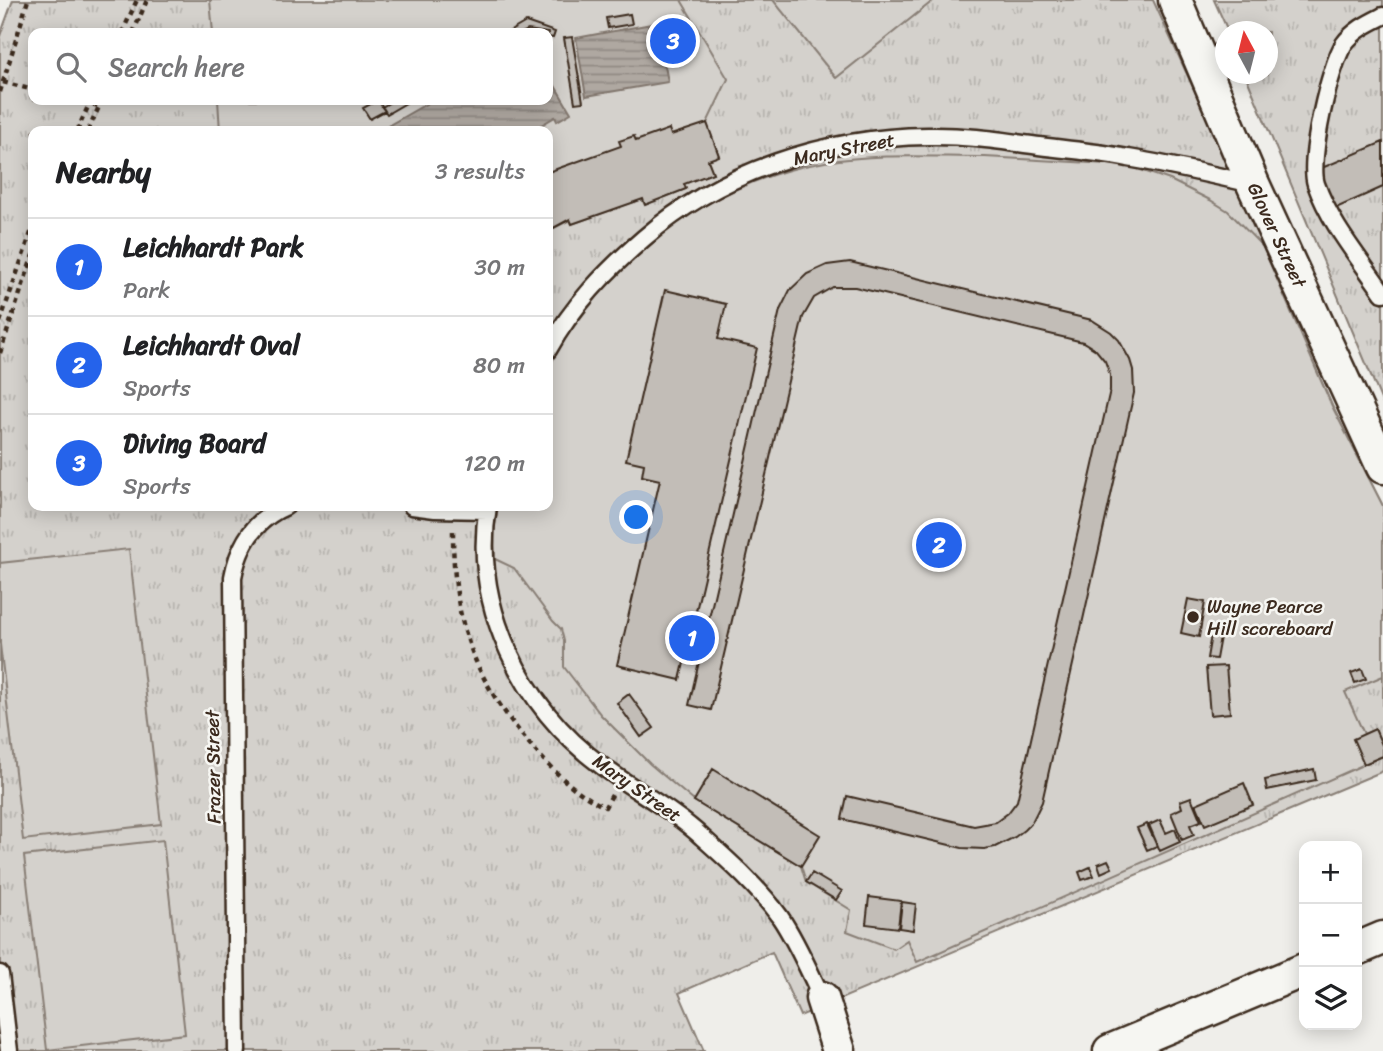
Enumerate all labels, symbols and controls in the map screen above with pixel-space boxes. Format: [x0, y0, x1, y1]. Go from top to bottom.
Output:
pin: 3 [650, 15, 696, 67]
north arrow [1215, 21, 1278, 84]
search box [28, 28, 553, 105]
text: Search here [108, 44, 245, 90]
icon: search [52, 48, 90, 86]
street label: Mary Street [790, 123, 898, 175]
text: Nearby [56, 145, 151, 199]
text: 3 results [435, 151, 525, 192]
street label: Glover Street [1238, 177, 1316, 294]
text: Leichhardt Park [123, 224, 304, 270]
text: 1 [74, 247, 84, 288]
text: 30 m [474, 247, 525, 288]
text: Park [123, 270, 170, 311]
text: Leichhardt Oval [123, 322, 300, 368]
text: 2 [72, 345, 86, 386]
text: 80 m [473, 345, 525, 386]
text: Sports [123, 368, 191, 409]
text: Diving Board [123, 420, 266, 466]
text: 3 [73, 443, 85, 484]
text: 120 m [464, 443, 525, 484]
text: Sports [123, 466, 191, 507]
your location [619, 500, 653, 534]
pin: 2 [916, 519, 962, 571]
place label: Wayne Pearce Hill scoreboard [1207, 590, 1333, 645]
marker: Wayne Pearce Hill scoreboard [1185, 609, 1201, 625]
pin: 1 [669, 612, 715, 664]
street label: Frazer Street [195, 708, 230, 824]
street label: Mary Street [585, 745, 689, 831]
map controls [1299, 841, 1362, 1030]
button: + [1299, 841, 1362, 904]
button: − [1299, 904, 1362, 967]
button: layers [1299, 967, 1362, 1030]

